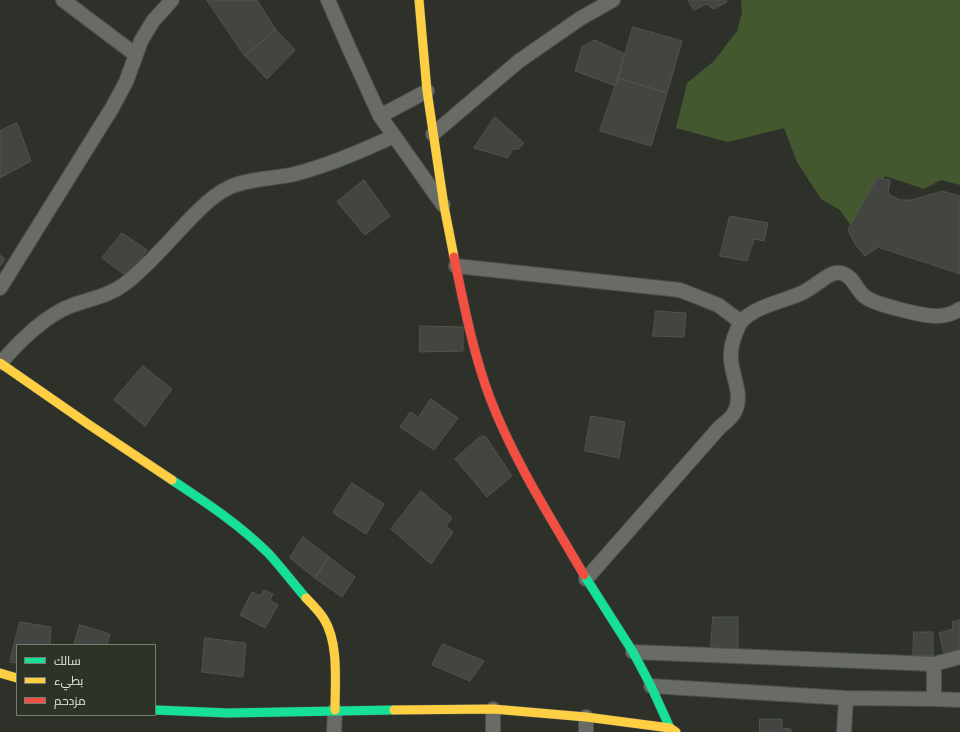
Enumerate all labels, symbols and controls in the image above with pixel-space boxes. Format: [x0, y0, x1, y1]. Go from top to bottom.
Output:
legend [16, 644, 156, 716]
text: سالك [54, 653, 81, 669]
text: بطيء [54, 673, 83, 689]
text: مزدحم [54, 693, 86, 709]

